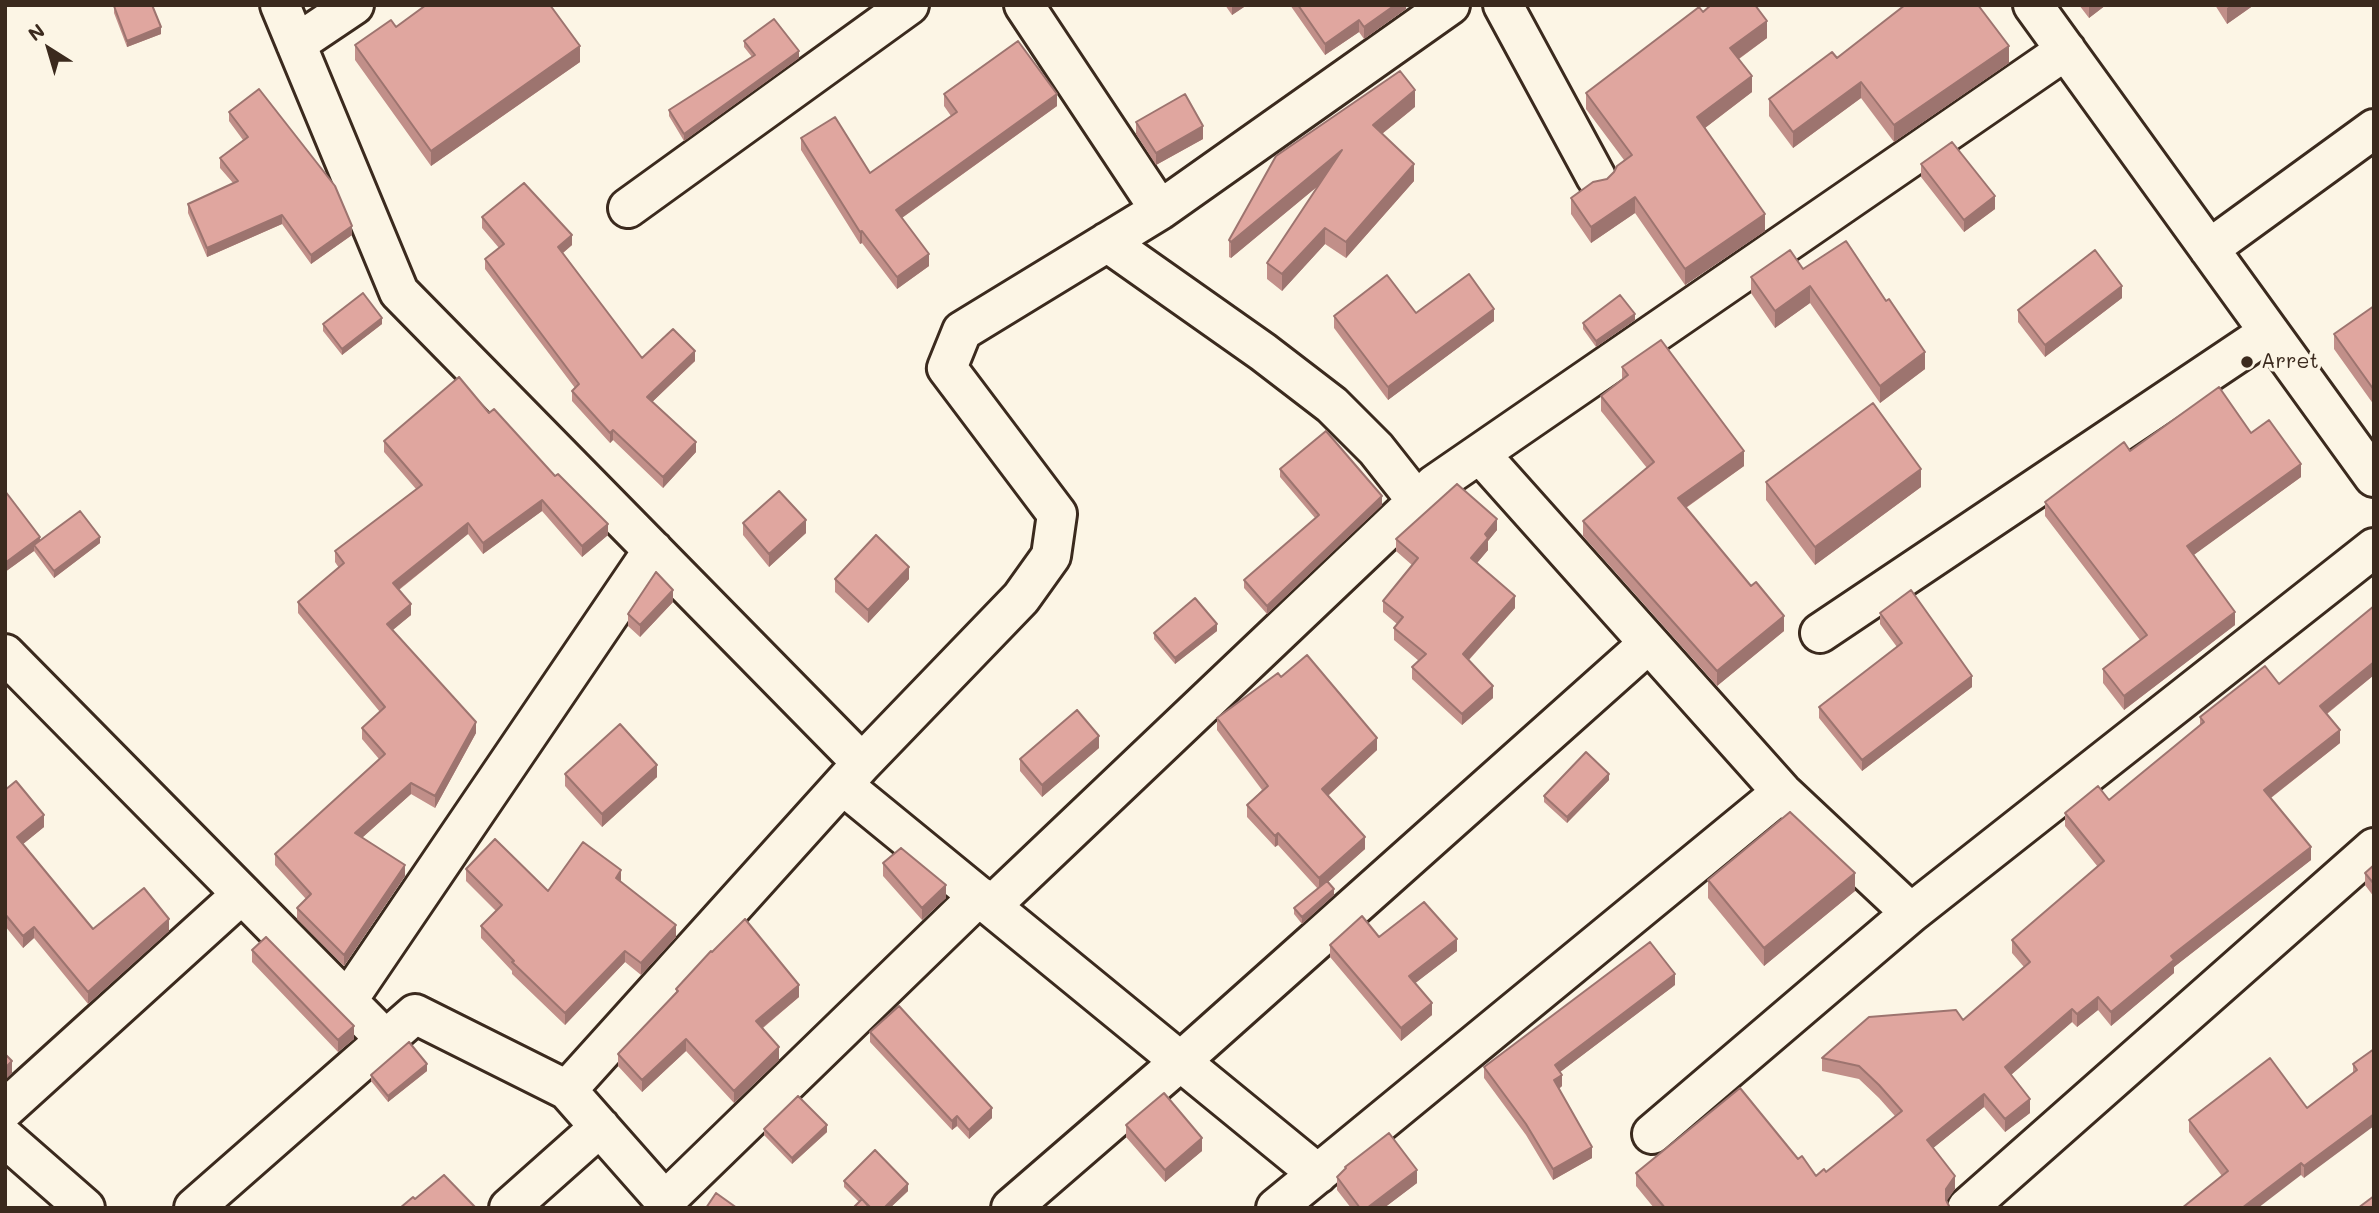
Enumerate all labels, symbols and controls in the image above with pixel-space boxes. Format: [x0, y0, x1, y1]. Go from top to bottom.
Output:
north arrow [14, 14, 84, 84]
text: N [23, 18, 49, 46]
place label: Arret [2261, 349, 2319, 375]
marker: Arret [2239, 354, 2255, 370]

